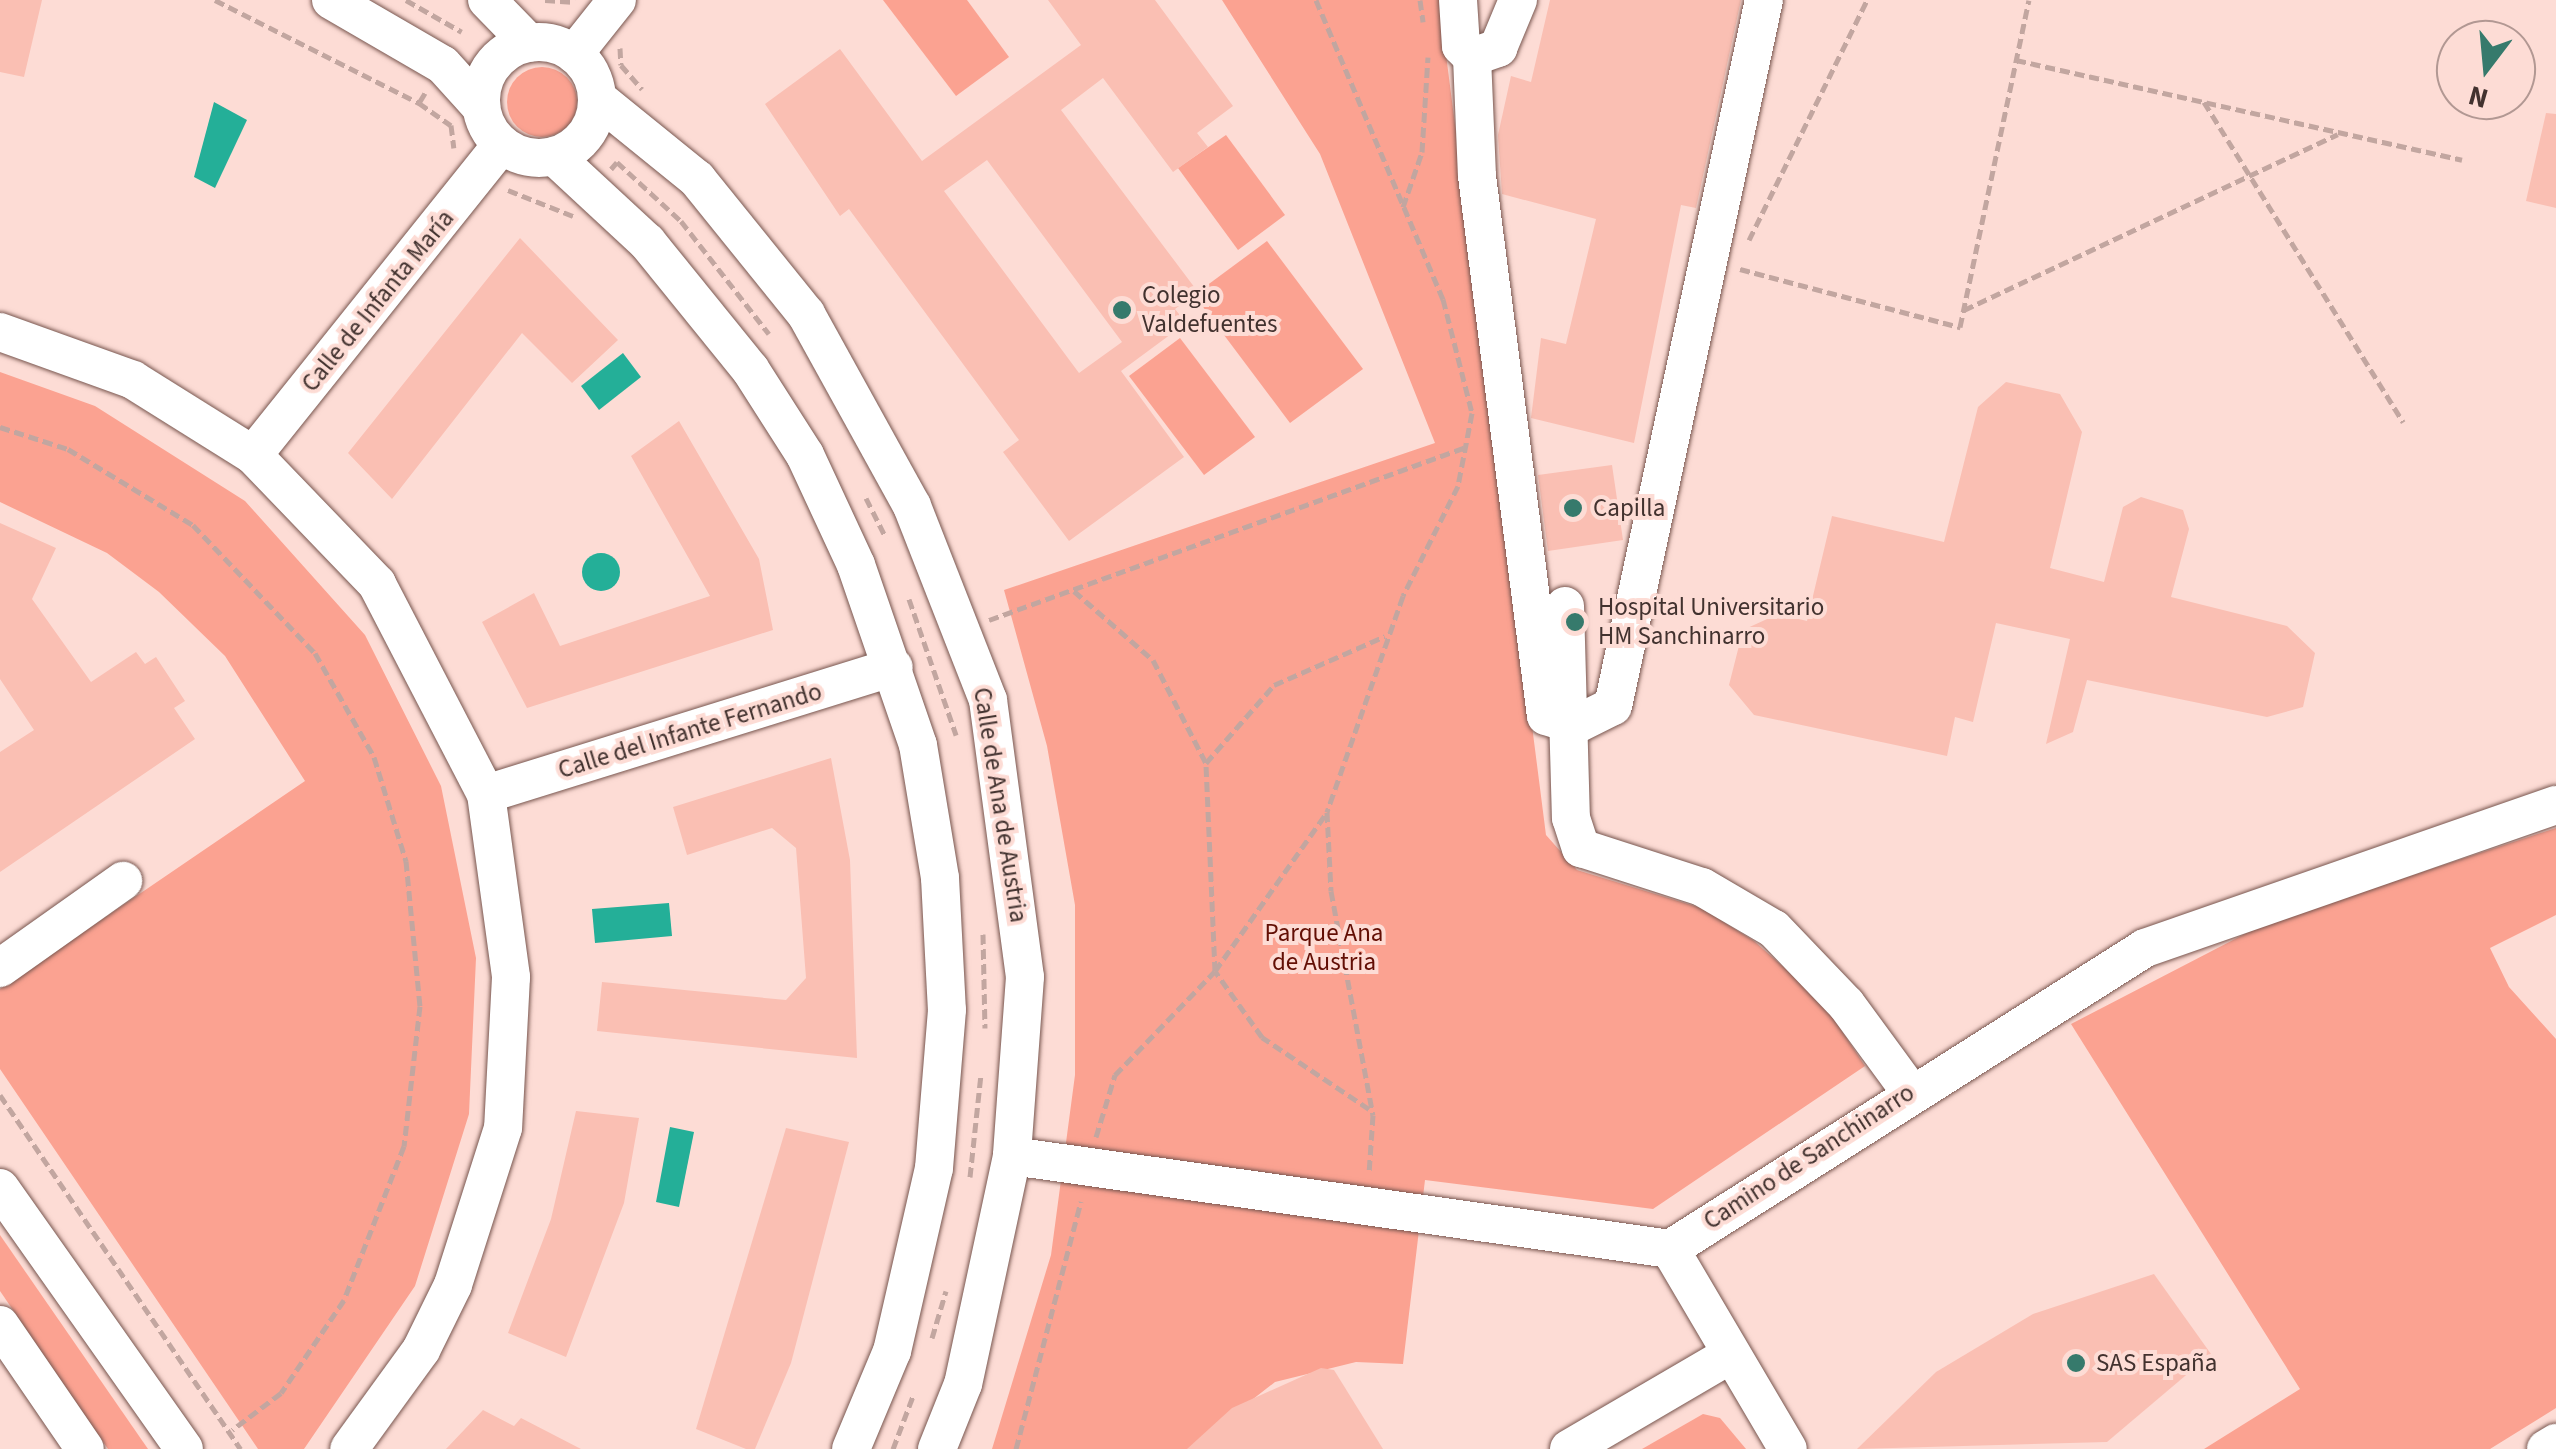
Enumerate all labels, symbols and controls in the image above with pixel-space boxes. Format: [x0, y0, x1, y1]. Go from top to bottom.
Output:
north arrow [2436, 20, 2536, 120]
text: N [2464, 75, 2493, 119]
street label: Calle de Infanta María [295, 204, 461, 398]
place label: Colegio Valdefuentes [1142, 281, 1277, 340]
marker: Colegio Valdefuentes [1111, 299, 1133, 321]
place label: Capilla [1593, 493, 1665, 523]
marker: Capilla [1562, 497, 1584, 519]
place label: Hospital Universitario HM Sanchinarro [1598, 593, 1824, 652]
marker: Hospital Universitario HM Sanchinarro [1562, 609, 1588, 635]
street label: Calle del Infante Fernando [555, 677, 825, 785]
street label: Calle de Ana de Austria [967, 685, 1033, 925]
park label: Parque Ana de Austria [1265, 919, 1383, 978]
street label: Camino de Sanchinarro [1698, 1078, 1920, 1236]
place label: SAS España [2096, 1348, 2217, 1378]
marker: SAS España [2065, 1352, 2087, 1374]

